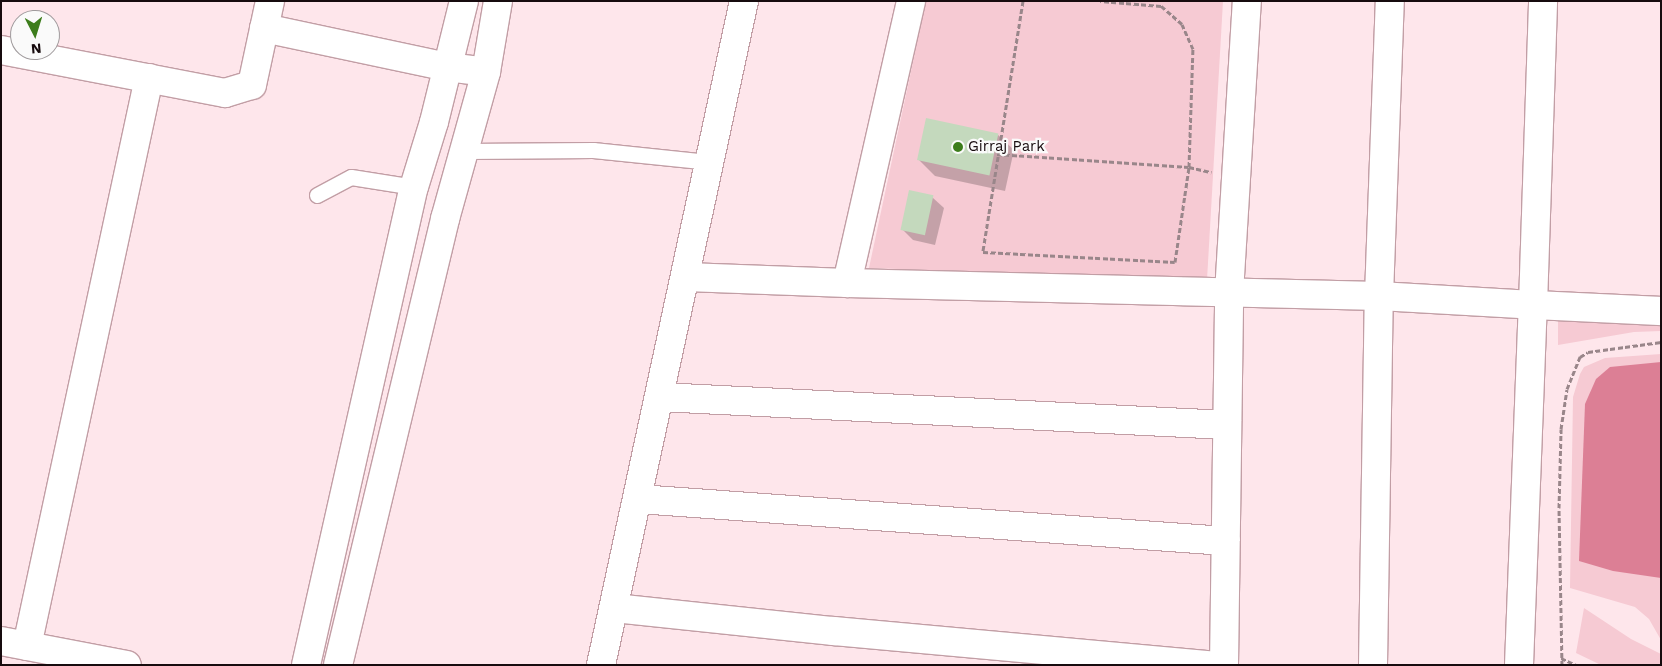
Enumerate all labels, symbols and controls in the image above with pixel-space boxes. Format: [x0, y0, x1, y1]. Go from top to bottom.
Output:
north arrow [10, 10, 60, 60]
text: N [30, 41, 42, 57]
place label: Girraj Park [968, 138, 1045, 156]
marker: Girraj Park [952, 141, 964, 153]

